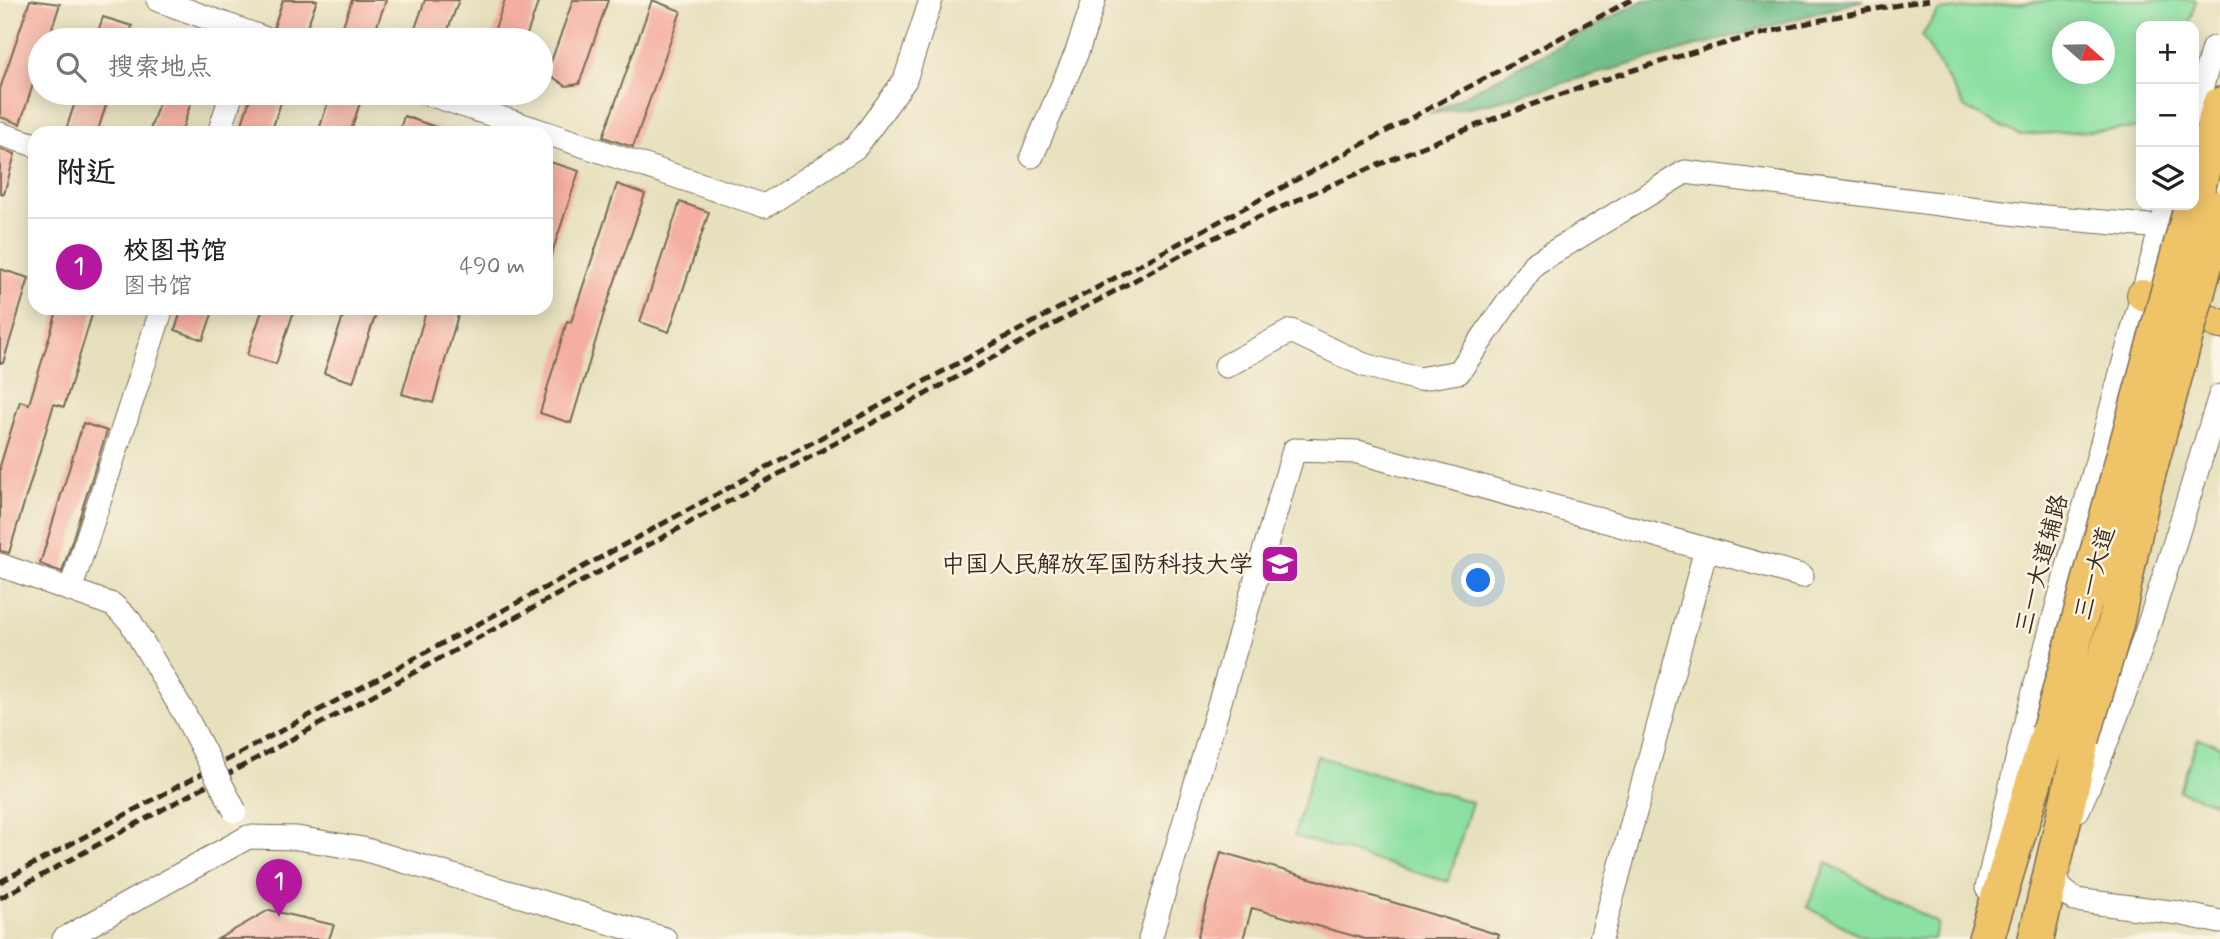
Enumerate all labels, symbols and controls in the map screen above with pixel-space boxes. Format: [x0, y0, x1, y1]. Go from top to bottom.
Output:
north arrow [2052, 21, 2115, 84]
map controls [2136, 21, 2199, 210]
button: + [2136, 21, 2199, 84]
search box [28, 28, 553, 105]
icon: search [52, 48, 90, 86]
text: 搜索地点 [108, 51, 212, 85]
button: − [2136, 84, 2199, 147]
button: layers [2136, 147, 2199, 210]
text: 附近 [56, 154, 116, 193]
text: 校图书馆 [123, 235, 227, 269]
text: 1 [74, 252, 84, 282]
text: 490 m [460, 252, 525, 282]
text: 图书馆 [123, 272, 192, 302]
street label: 三一大道辅路 [2009, 491, 2076, 638]
street label: 三一大道 [2068, 523, 2123, 624]
school or university icon: 中国人民解放军国防科技大学 [1259, 543, 1301, 585]
place label: 中国人民解放军国防科技大学 [941, 550, 1253, 581]
your location [1461, 563, 1495, 597]
pin: 1 [256, 859, 302, 917]

